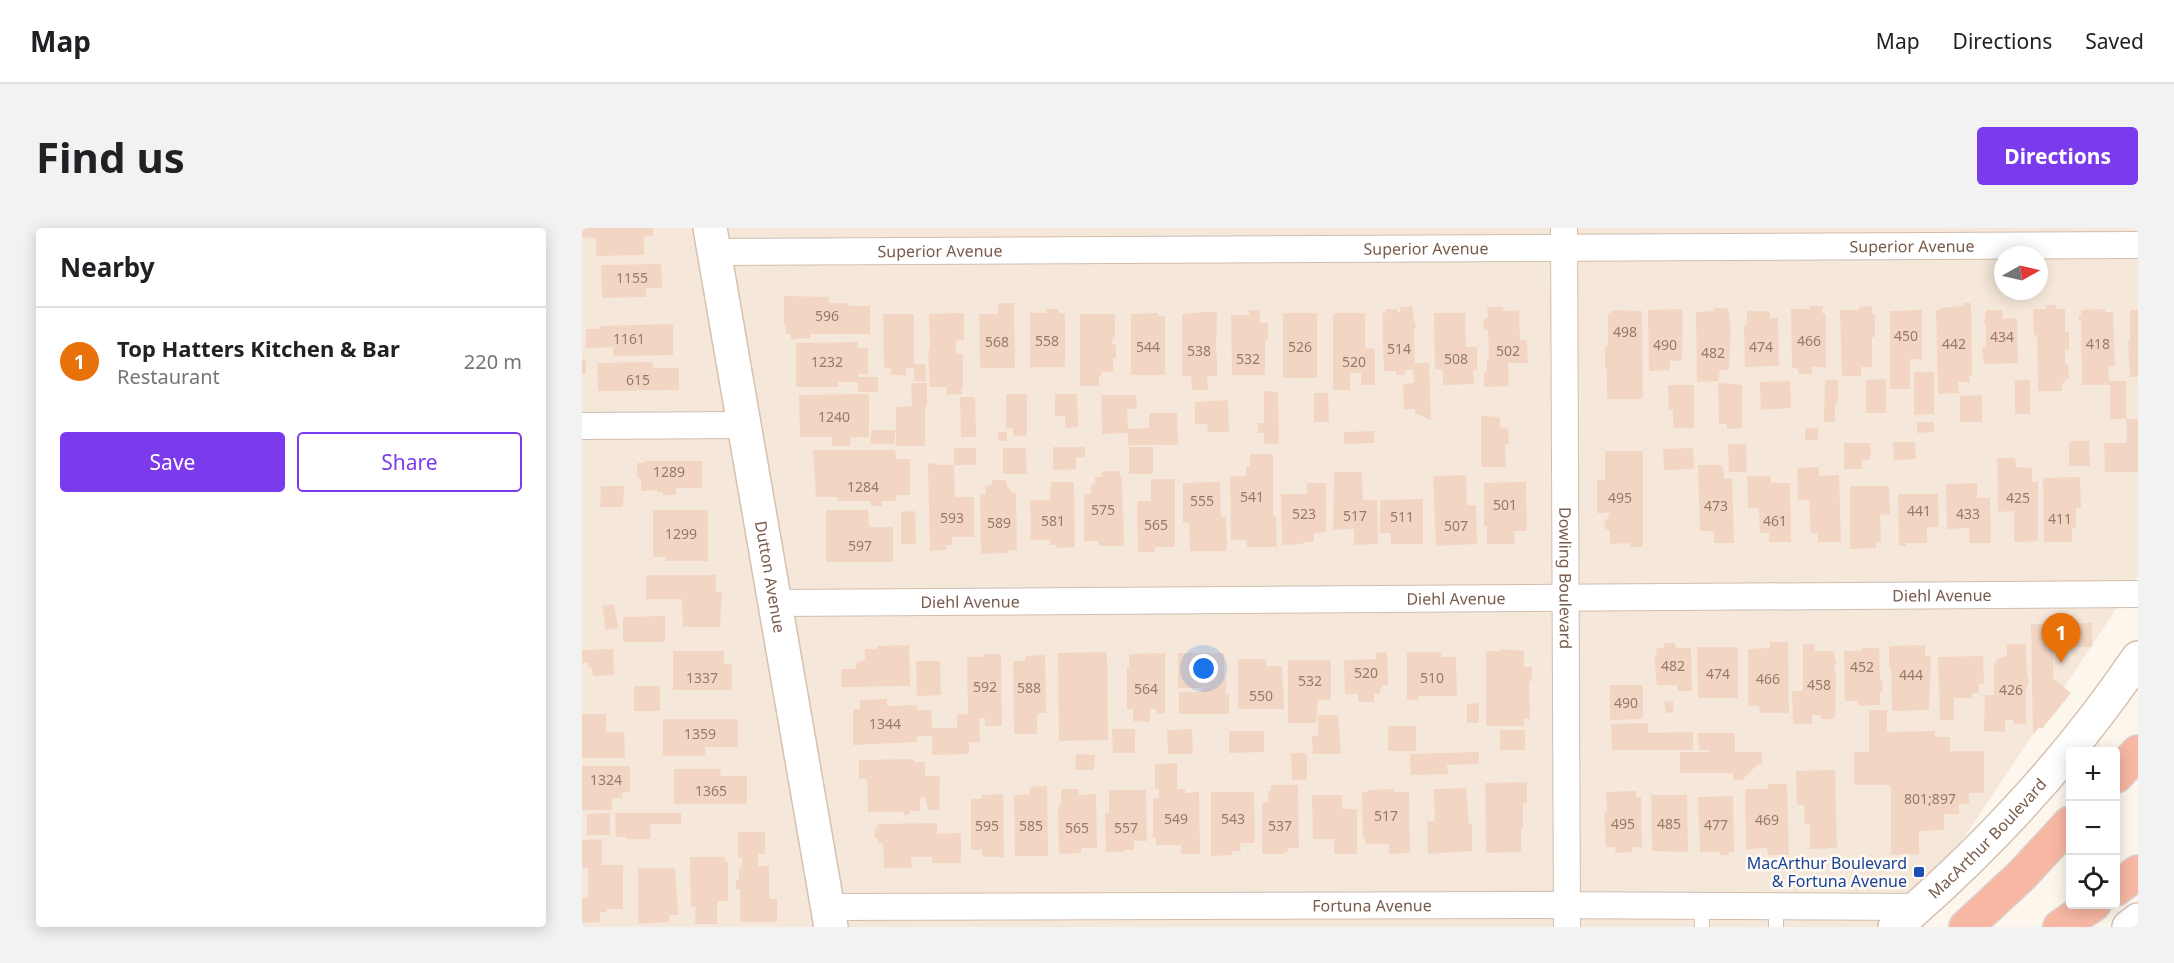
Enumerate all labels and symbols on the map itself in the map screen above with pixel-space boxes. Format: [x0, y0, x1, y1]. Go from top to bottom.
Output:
street label: Superior Avenue [1849, 235, 1975, 257]
street label: Superior Avenue [1363, 237, 1489, 260]
street label: Superior Avenue [877, 240, 1003, 262]
north arrow [1994, 246, 2048, 300]
house number: 1155 [616, 268, 648, 287]
house number: 596 [815, 306, 839, 325]
house number: 498 [1613, 322, 1637, 341]
house number: 450 [1894, 326, 1918, 345]
house number: 434 [1990, 327, 2014, 346]
house number: 1161 [613, 329, 645, 348]
house number: 558 [1035, 331, 1059, 350]
house number: 466 [1797, 331, 1821, 350]
house number: 568 [985, 332, 1009, 351]
house number: 442 [1942, 334, 1966, 353]
house number: 418 [2086, 334, 2110, 353]
house number: 490 [1653, 335, 1677, 354]
house number: 544 [1136, 337, 1160, 356]
house number: 526 [1288, 337, 1312, 356]
house number: 474 [1749, 337, 1773, 356]
house number: 514 [1387, 339, 1411, 358]
house number: 538 [1187, 341, 1211, 360]
house number: 502 [1496, 341, 1520, 360]
house number: 482 [1701, 343, 1725, 362]
house number: 532 [1236, 349, 1260, 368]
house number: 508 [1444, 349, 1468, 368]
house number: 1232 [811, 352, 843, 371]
house number: 520 [1342, 352, 1366, 371]
house number: 615 [626, 370, 650, 389]
house number: 1240 [818, 407, 850, 426]
house number: 1289 [653, 462, 685, 481]
house number: 1284 [847, 477, 879, 496]
house number: 541 [1240, 487, 1264, 506]
house number: 495 [1608, 488, 1632, 507]
house number: 425 [2006, 488, 2030, 507]
house number: 555 [1190, 491, 1214, 510]
house number: 501 [1493, 495, 1517, 514]
house number: 473 [1704, 496, 1728, 515]
house number: 575 [1091, 500, 1115, 519]
house number: 441 [1907, 501, 1931, 520]
house number: 523 [1292, 504, 1316, 523]
house number: 433 [1956, 504, 1980, 523]
house number: 517 [1343, 506, 1367, 525]
house number: 511 [1390, 507, 1414, 526]
street label: Dowling Boulevard [1554, 507, 1577, 649]
house number: 593 [940, 508, 964, 527]
house number: 411 [2048, 509, 2072, 528]
house number: 581 [1041, 511, 1065, 530]
house number: 461 [1763, 511, 1787, 530]
house number: 589 [987, 513, 1011, 532]
house number: 565 [1144, 515, 1168, 534]
house number: 507 [1444, 516, 1468, 535]
street label: Dutton Avenue [750, 519, 791, 634]
house number: 1299 [665, 524, 697, 543]
house number: 597 [848, 536, 872, 555]
street label: Diehl Avenue [1892, 584, 1992, 607]
street label: Diehl Avenue [1406, 587, 1506, 610]
street label: Diehl Avenue [920, 590, 1020, 613]
pin: 1 [2042, 614, 2080, 663]
your location [1189, 654, 1218, 683]
house number: 482 [1661, 656, 1685, 675]
house number: 452 [1850, 657, 1874, 676]
house number: 520 [1354, 663, 1378, 682]
house number: 474 [1706, 664, 1730, 683]
house number: 444 [1899, 665, 1923, 684]
house number: 1337 [686, 668, 718, 687]
house number: 510 [1420, 668, 1444, 687]
house number: 466 [1756, 669, 1780, 688]
house number: 532 [1298, 671, 1322, 690]
house number: 458 [1807, 675, 1831, 694]
house number: 592 [973, 677, 997, 696]
house number: 588 [1017, 678, 1041, 697]
house number: 564 [1134, 679, 1158, 698]
house number: 426 [1999, 680, 2023, 699]
house number: 550 [1249, 686, 1273, 705]
house number: 490 [1614, 693, 1638, 712]
house number: 1344 [869, 714, 901, 733]
house number: 1359 [684, 724, 716, 743]
house number: 1324 [590, 770, 622, 789]
street label: MacArthur Boulevard [1923, 773, 2051, 903]
house number: 1365 [695, 781, 727, 800]
house number: 801;897 [1904, 789, 1956, 808]
house number: 517 [1374, 806, 1398, 825]
house number: 549 [1164, 809, 1188, 828]
house number: 543 [1221, 809, 1245, 828]
house number: 469 [1755, 810, 1779, 829]
house number: 495 [1611, 814, 1635, 833]
house number: 485 [1657, 814, 1681, 833]
house number: 477 [1704, 815, 1728, 834]
house number: 595 [975, 816, 999, 835]
house number: 585 [1019, 816, 1043, 835]
house number: 537 [1268, 816, 1292, 835]
house number: 565 [1065, 818, 1089, 837]
house number: 557 [1114, 818, 1138, 837]
place label: MacArthur Boulevard & Fortuna Avenue [1747, 852, 1907, 892]
marker: MacArthur Boulevard & Fortuna Avenue [1912, 865, 1926, 879]
street label: Fortuna Avenue [1312, 894, 1432, 917]

